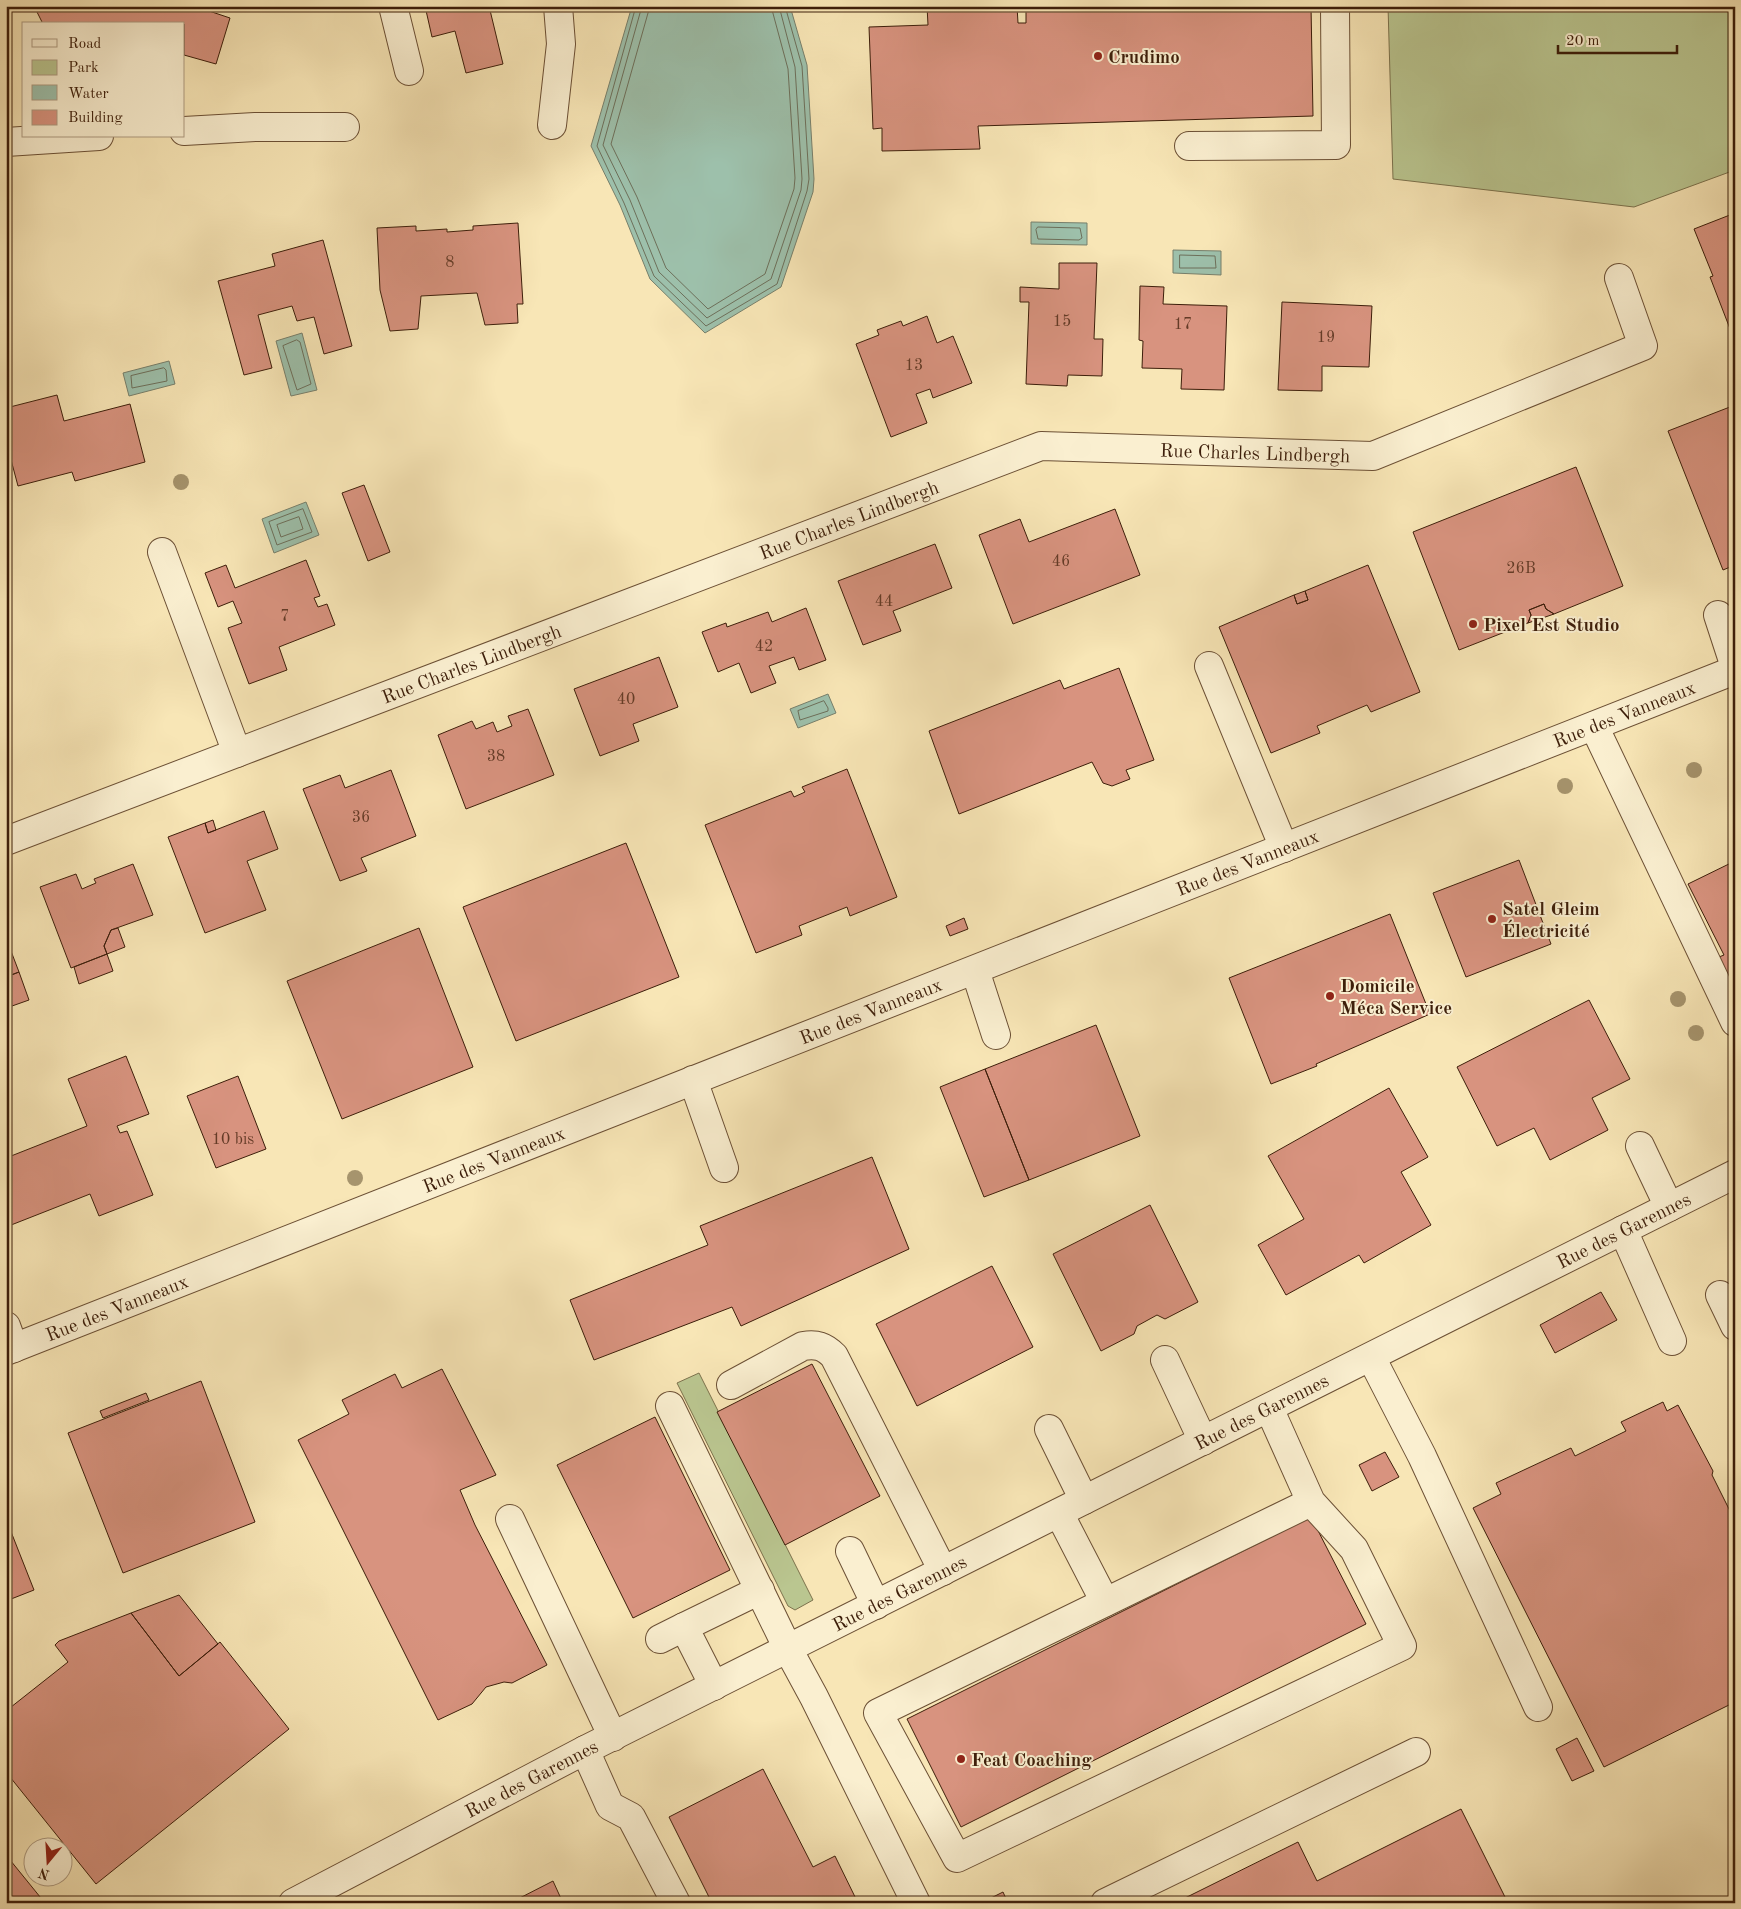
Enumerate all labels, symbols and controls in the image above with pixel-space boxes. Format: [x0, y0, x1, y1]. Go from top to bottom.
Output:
legend [22, 22, 185, 138]
scale bar [1558, 22, 1677, 54]
text: 20 m [1566, 34, 1600, 49]
text: Road [68, 37, 102, 52]
place label: Crudimo [1108, 49, 1180, 68]
marker: Crudimo [1092, 50, 1104, 62]
text: Park [68, 61, 99, 76]
text: Water [68, 87, 109, 102]
text: Building [68, 111, 123, 126]
house number: 8 [445, 255, 455, 271]
house number: 15 [1053, 314, 1071, 330]
house number: 17 [1174, 317, 1192, 333]
house number: 19 [1317, 330, 1335, 346]
house number: 13 [905, 358, 923, 374]
street label: Rue Charles Lindbergh [1160, 443, 1351, 467]
street label: Rue Charles Lindbergh [757, 479, 942, 565]
house number: 46 [1052, 554, 1070, 570]
house number: 26B [1506, 561, 1536, 577]
house number: 44 [875, 594, 893, 610]
house number: 7 [280, 609, 290, 625]
place label: Pixel Est Studio [1483, 617, 1619, 636]
marker: Pixel Est Studio [1467, 618, 1479, 630]
street label: Rue Charles Lindbergh [380, 623, 565, 709]
house number: 42 [755, 639, 773, 655]
street label: Rue des Vanneaux [1551, 679, 1699, 753]
house number: 40 [617, 692, 635, 708]
house number: 38 [487, 749, 505, 765]
house number: 36 [352, 810, 370, 826]
street label: Rue des Vanneaux [1174, 828, 1322, 901]
place label: Satel Gleim Électricité [1502, 901, 1600, 942]
marker: Satel Gleim Électricité [1486, 913, 1498, 925]
street label: Rue des Vanneaux [797, 976, 945, 1049]
place label: Domicile Méca Service [1340, 978, 1452, 1019]
marker: Domicile Méca Service [1324, 990, 1336, 1002]
street label: Rue des Vanneaux [421, 1125, 568, 1198]
house number: 10 bis [212, 1132, 254, 1148]
street label: Rue des Garennes [1554, 1191, 1695, 1274]
street label: Rue des Vanneaux [44, 1273, 192, 1346]
street label: Rue des Garennes [1192, 1372, 1332, 1455]
street label: Rue des Garennes [830, 1553, 970, 1636]
street label: Rue des Garennes [463, 1738, 602, 1823]
place label: Feat Coaching [971, 1752, 1092, 1771]
marker: Feat Coaching [955, 1753, 967, 1765]
north arrow [22, 1836, 72, 1886]
text: N [37, 1865, 52, 1882]

